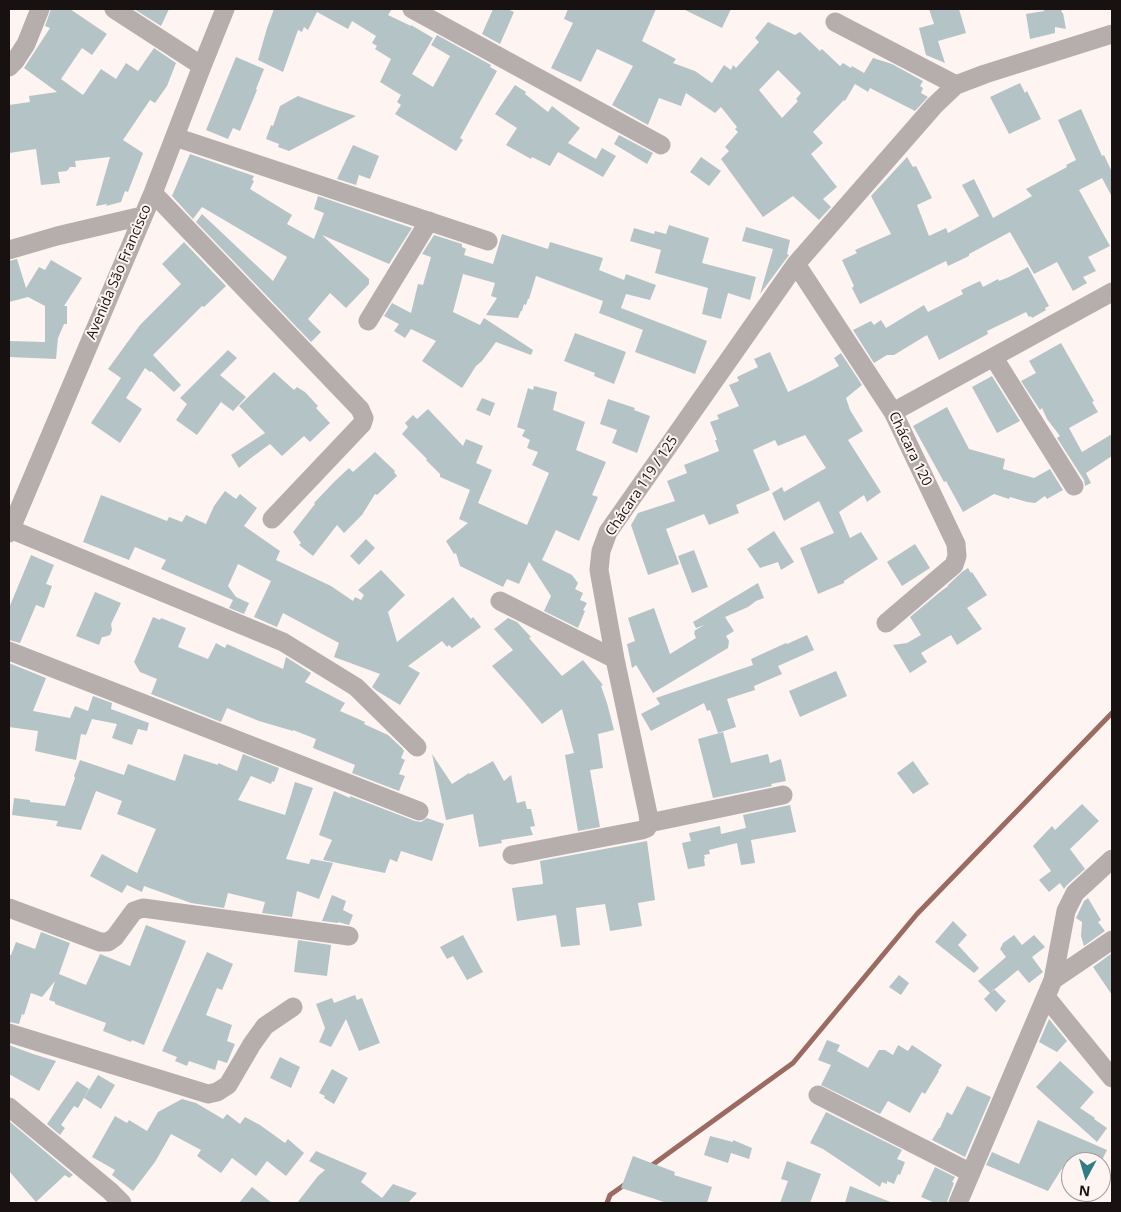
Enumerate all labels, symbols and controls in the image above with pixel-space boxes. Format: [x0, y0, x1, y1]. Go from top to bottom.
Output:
street label: Avenida São Francisco [83, 202, 155, 342]
street label: Chácara 120 [885, 409, 935, 489]
street label: Chácara 119 / 125 [602, 433, 682, 539]
north arrow [1061, 1152, 1111, 1202]
text: N [1078, 1181, 1091, 1201]

